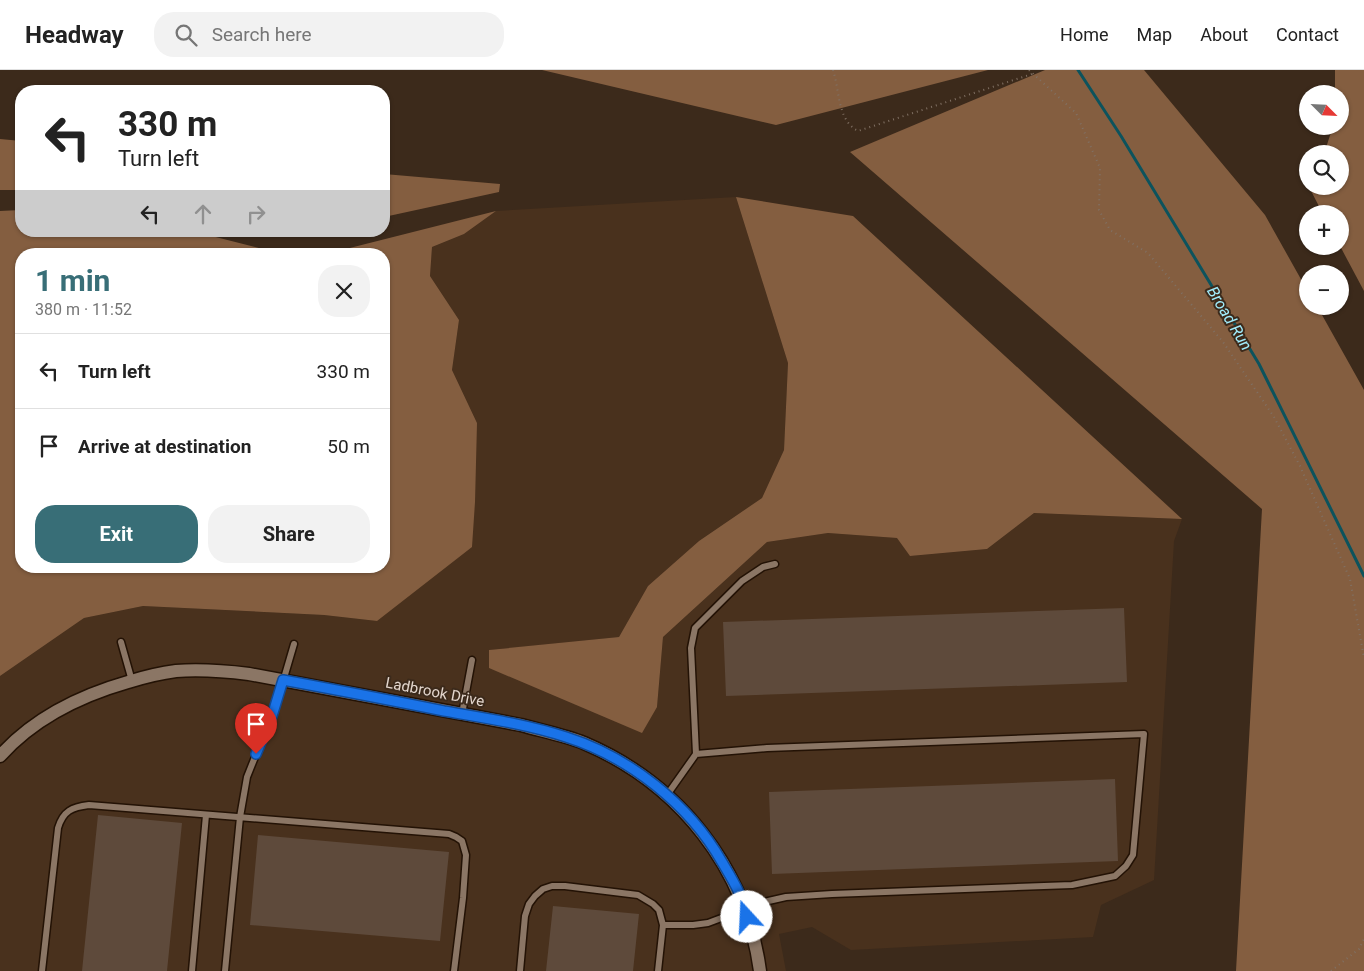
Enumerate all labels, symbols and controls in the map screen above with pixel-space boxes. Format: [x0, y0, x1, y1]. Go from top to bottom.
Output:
search box [154, 12, 504, 57]
text: Headway [25, 21, 124, 49]
icon: search [172, 21, 200, 49]
text: Search here [212, 23, 312, 46]
text: Home [1060, 24, 1109, 45]
text: Map [1137, 24, 1172, 45]
text: About [1200, 24, 1248, 45]
text: Contact [1276, 24, 1339, 45]
north arrow [1299, 85, 1349, 135]
map controls [1299, 85, 1349, 315]
text: 330 m [118, 104, 217, 145]
icon: left [35, 105, 100, 170]
button: search [1299, 145, 1349, 195]
text: Turn left [118, 146, 199, 171]
icon: left [136, 200, 164, 228]
icon: ahead [189, 200, 217, 228]
icon: right [242, 200, 270, 228]
button: + [1299, 205, 1349, 255]
text: 1 min [35, 263, 110, 298]
button: close [318, 265, 370, 317]
button: − [1299, 265, 1349, 315]
water label: Broad Run [1203, 283, 1256, 354]
text: 380 m · 11:52 [35, 300, 132, 319]
icon: left [35, 357, 63, 385]
text: Turn left [78, 360, 151, 383]
text: 330 m [317, 360, 370, 383]
icon: arrive [35, 432, 63, 460]
text: Arrive at destination [78, 435, 251, 458]
text: 50 m [327, 435, 370, 458]
button: Exit [35, 505, 198, 563]
button: Share [208, 505, 370, 563]
street label: Ladbrook Drive [384, 674, 486, 710]
pin [235, 703, 277, 754]
icon: arrive [242, 710, 270, 738]
position arrow [720, 890, 772, 942]

